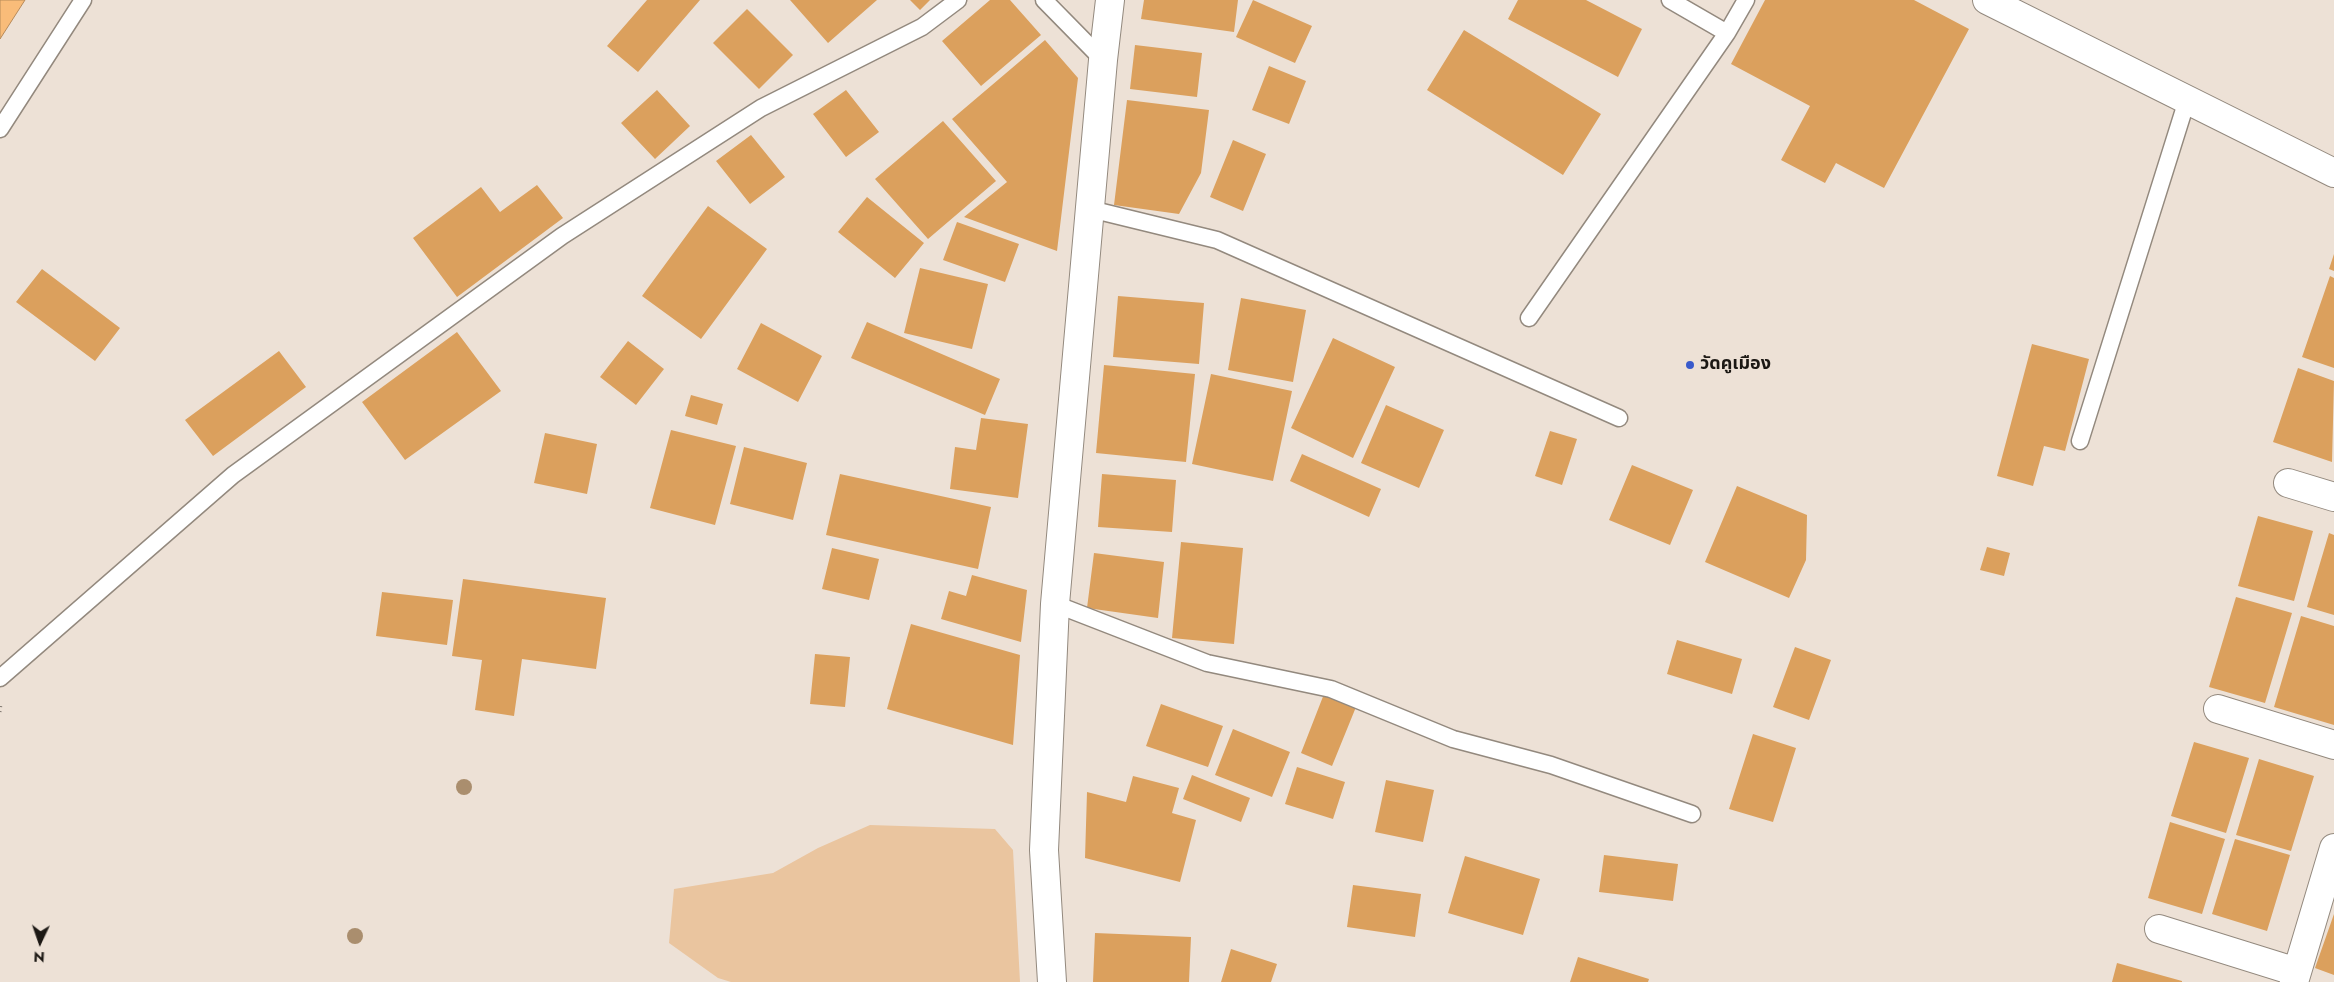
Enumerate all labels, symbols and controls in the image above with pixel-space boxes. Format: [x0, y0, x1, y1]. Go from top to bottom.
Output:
place label: วัดคูเมือง [1700, 354, 1771, 376]
marker: วัดคูเมือง [1684, 359, 1696, 371]
north arrow [15, 917, 65, 967]
text: N [33, 947, 45, 967]

